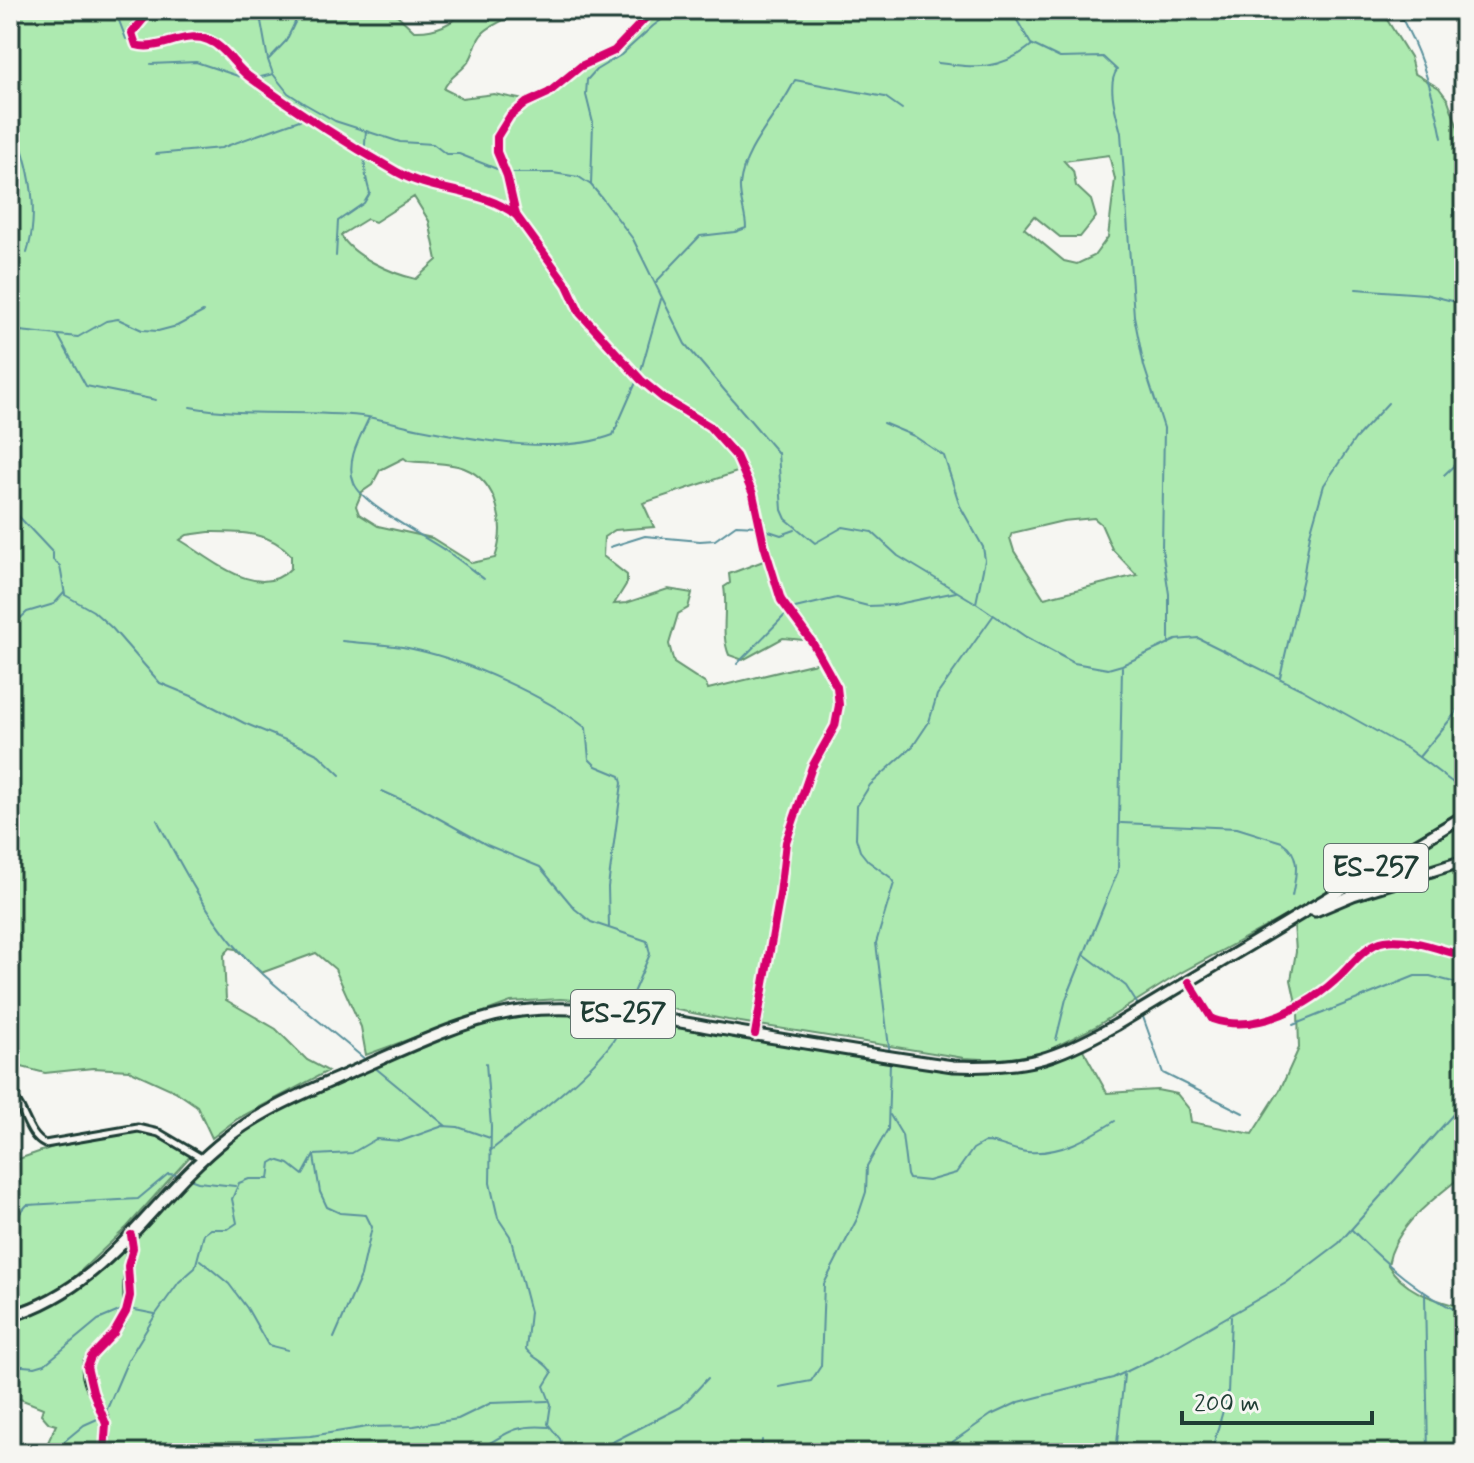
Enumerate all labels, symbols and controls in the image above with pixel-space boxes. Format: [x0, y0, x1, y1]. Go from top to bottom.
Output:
road number: ES-257 [1324, 844, 1428, 892]
road number: ES-257 [571, 990, 675, 1038]
scale bar [1182, 1375, 1372, 1425]
text: 200 m [1194, 1389, 1260, 1420]

